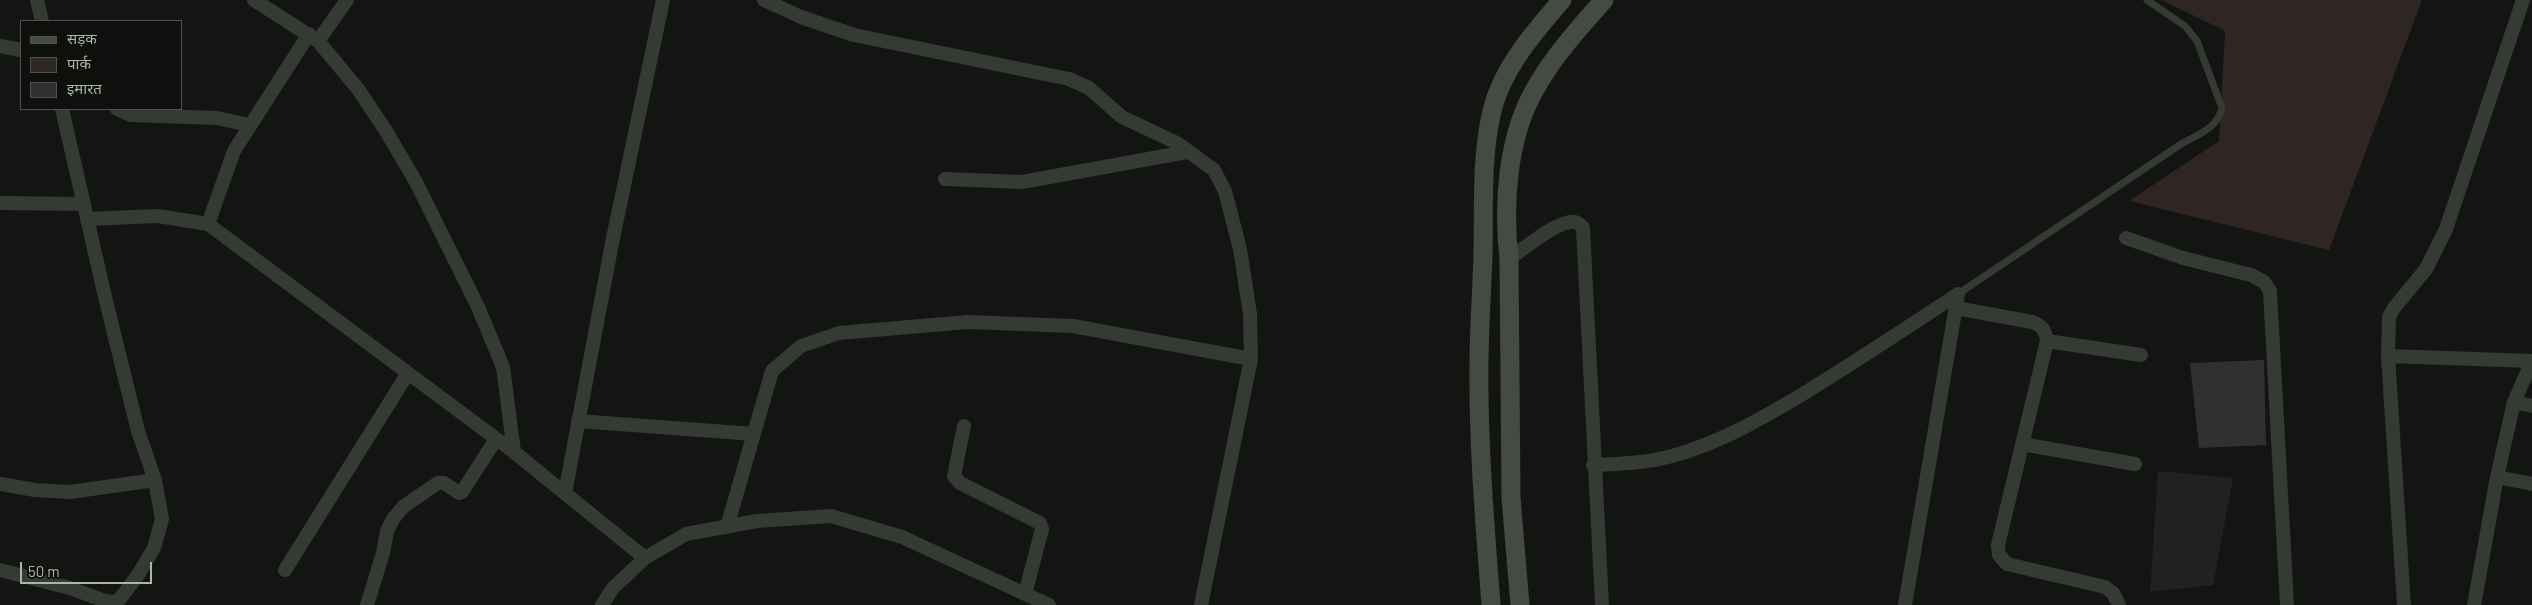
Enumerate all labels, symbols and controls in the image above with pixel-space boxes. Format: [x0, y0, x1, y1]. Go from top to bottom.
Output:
legend [20, 20, 182, 110]
text: सड़क [67, 29, 97, 47]
text: पार्क [67, 54, 91, 72]
text: इमारत [67, 79, 102, 97]
scale bar [22, 552, 155, 584]
text: 50 m [28, 562, 60, 580]

